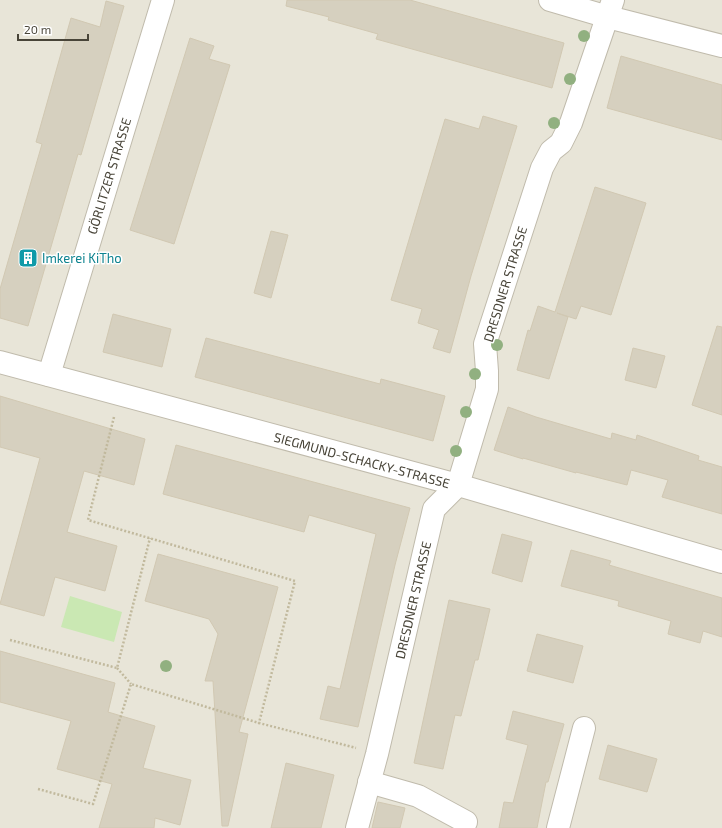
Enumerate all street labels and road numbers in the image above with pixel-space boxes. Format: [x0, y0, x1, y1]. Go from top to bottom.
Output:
street label: GÖRLITZER STRASSE [84, 116, 134, 236]
street label: DRESDNER STRASSE [480, 224, 530, 344]
street label: SIEGMUND-SCHACKY-STRASSE [272, 429, 452, 491]
street label: DRESDNER STRASSE [392, 540, 434, 660]

